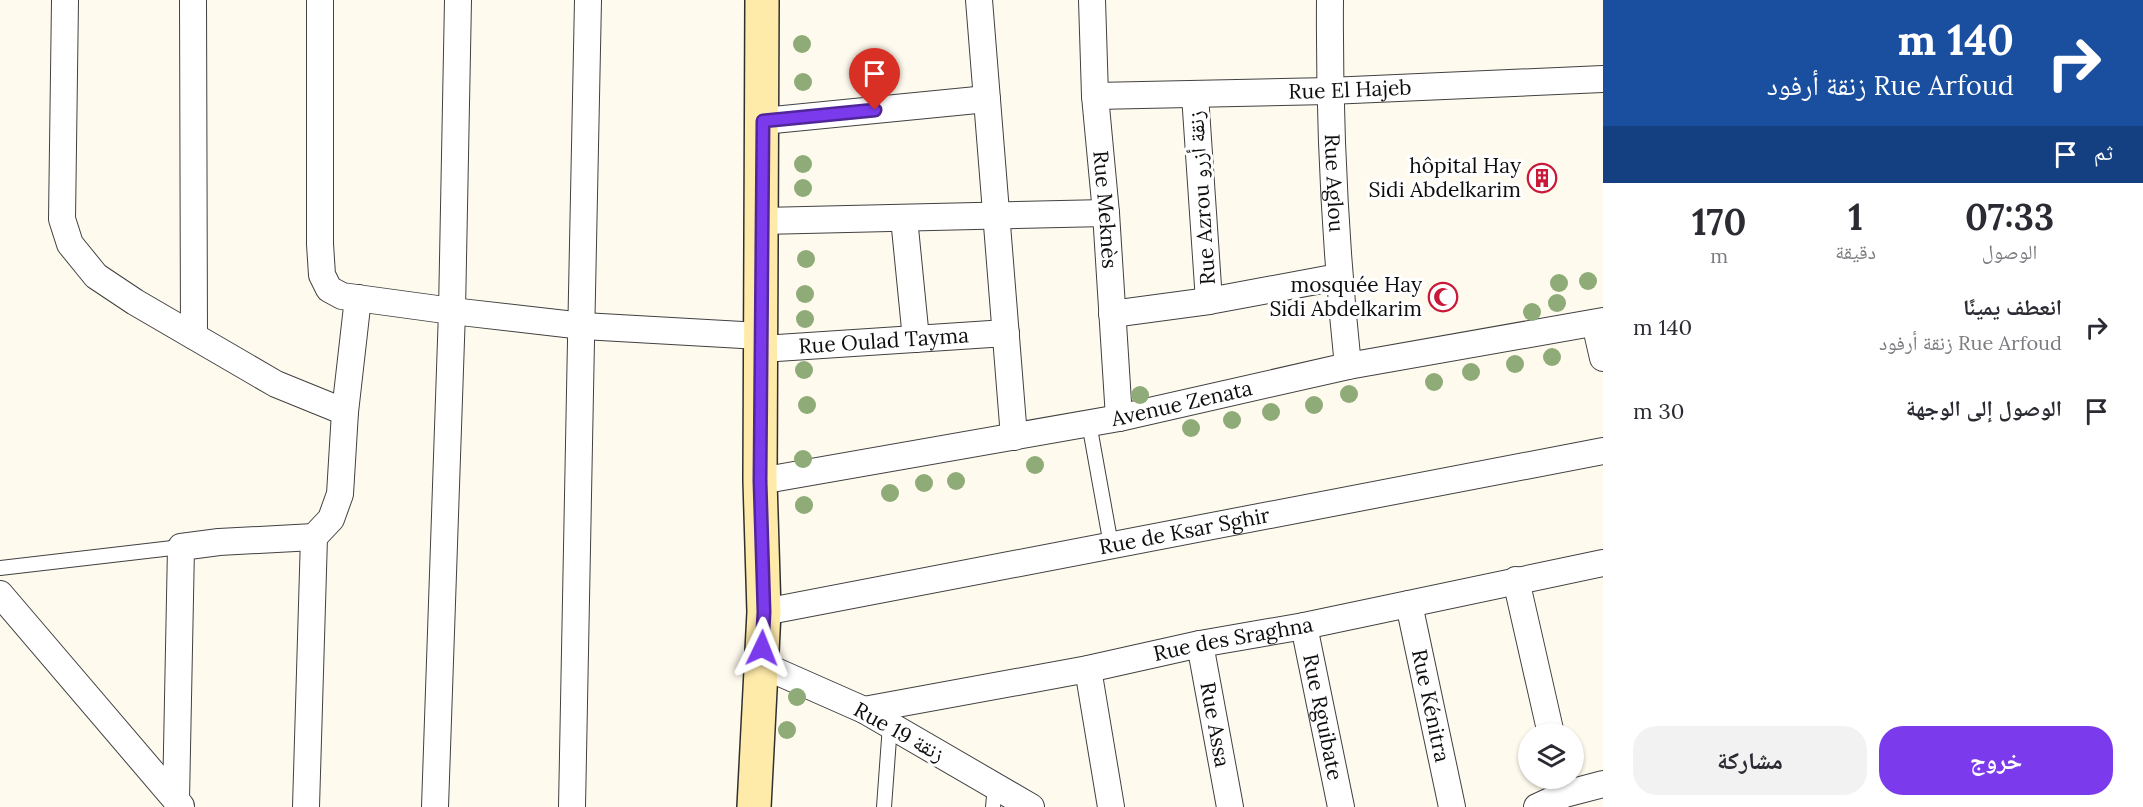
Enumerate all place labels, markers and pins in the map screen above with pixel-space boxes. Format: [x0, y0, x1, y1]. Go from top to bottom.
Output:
pin [849, 48, 900, 110]
place label: hôpital Hay Sidi Abdelkarim [1368, 152, 1521, 203]
building icon: hôpital Hay Sidi Abdelkarim [1526, 162, 1558, 194]
place label: mosquée Hay Sidi Abdelkarim [1269, 271, 1422, 322]
mosque icon: mosquée Hay Sidi Abdelkarim [1427, 281, 1459, 313]

